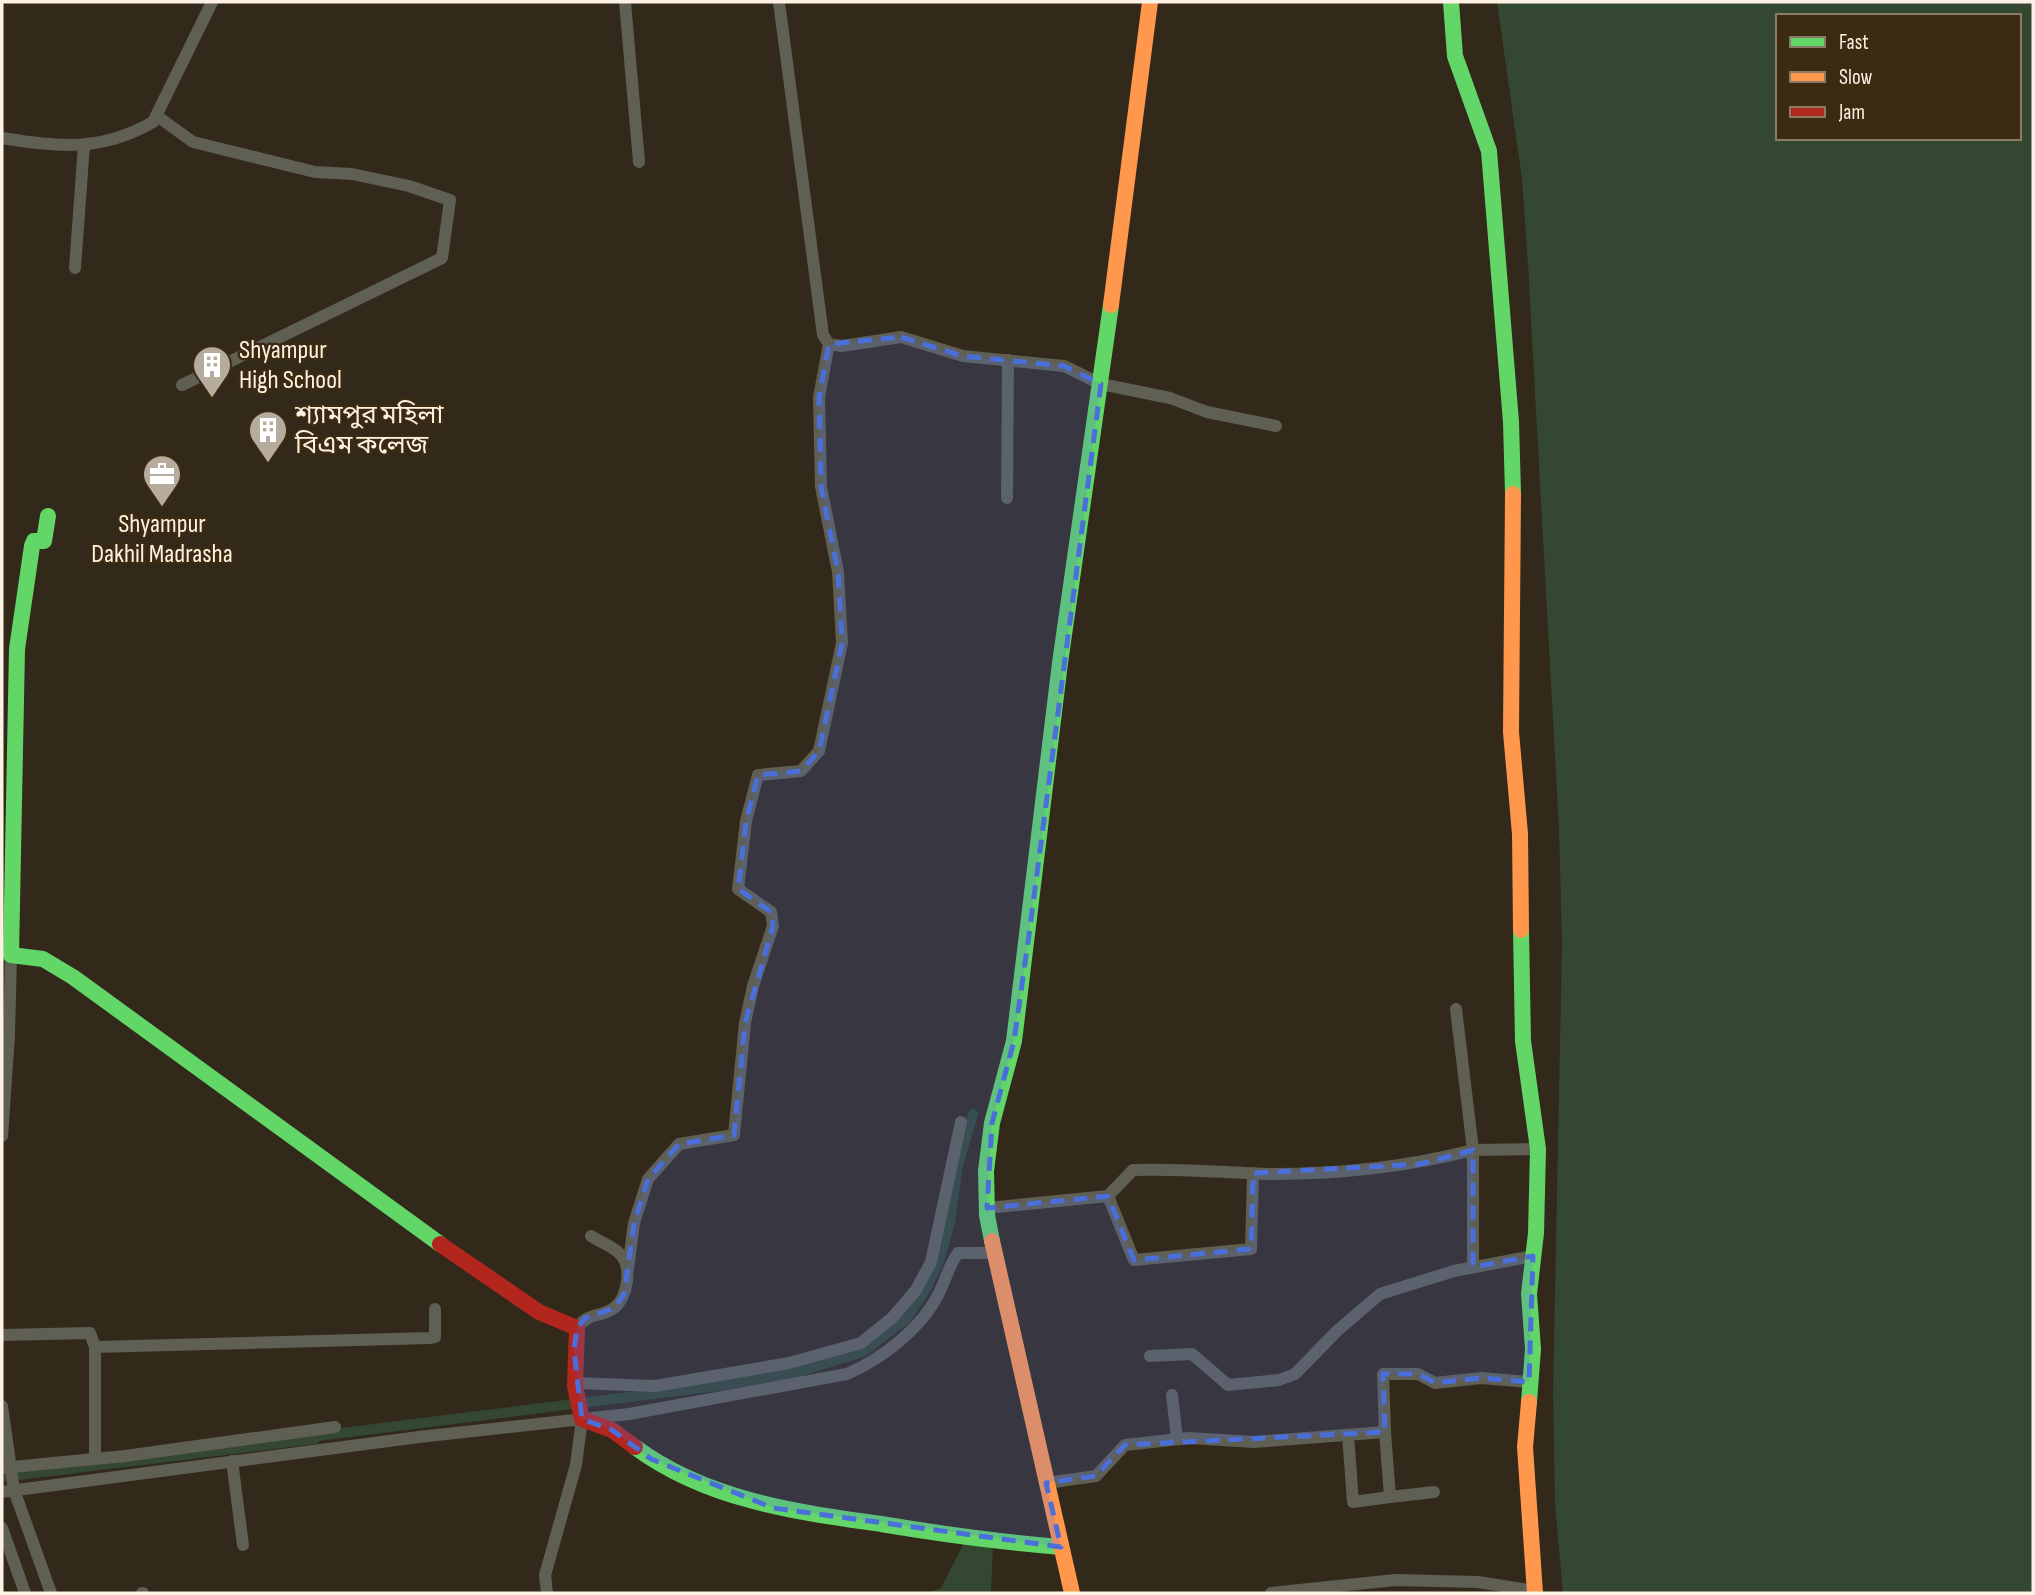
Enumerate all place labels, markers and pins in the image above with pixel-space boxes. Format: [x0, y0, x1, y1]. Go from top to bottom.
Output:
place label: Shyampur High School [239, 335, 342, 396]
building icon: Shyampur High School [191, 344, 233, 399]
place label: শ্যামপুর মহিলা বিএম কলেজ [294, 400, 445, 461]
building icon: শ্যামপুর মহিলা বিএম কলেজ [247, 409, 289, 464]
office icon: Shyampur Dakhil Madrasha [141, 453, 183, 508]
place label: Shyampur Dakhil Madrasha [91, 509, 233, 570]

